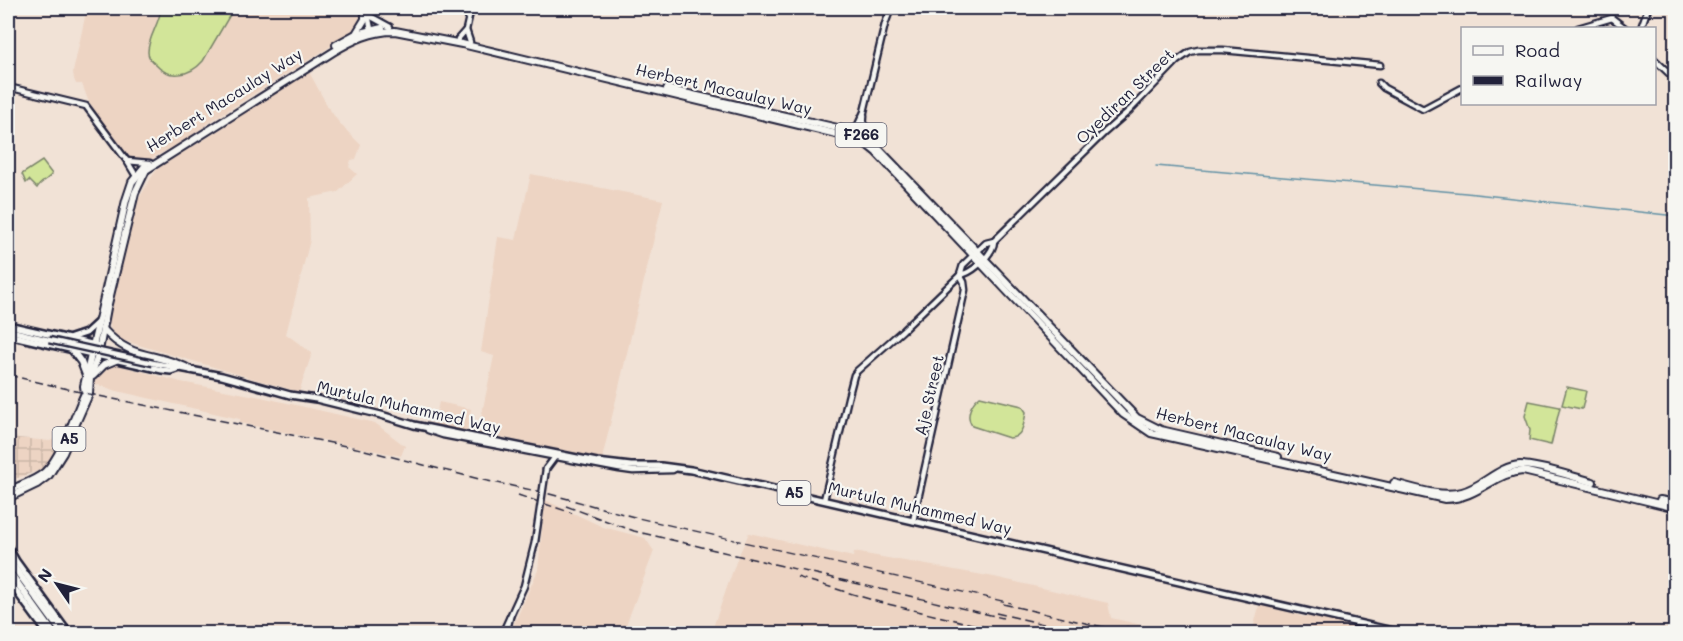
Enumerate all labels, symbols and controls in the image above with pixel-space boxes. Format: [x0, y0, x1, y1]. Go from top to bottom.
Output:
legend [1461, 27, 1656, 105]
text: Road [1515, 38, 1560, 62]
street label: Herbert Macaulay Way [142, 43, 306, 156]
street label: Oyediran Street [1071, 43, 1178, 148]
street label: Herbert Macaulay Way [634, 58, 814, 119]
text: Railway [1515, 68, 1582, 92]
road number: F266 [836, 123, 886, 147]
street label: Aje Street [909, 352, 948, 437]
street label: Murtula Muhammed Way [315, 375, 503, 438]
street label: Herbert Macaulay Way [1154, 402, 1334, 466]
road number: A5 [52, 427, 86, 451]
street label: Murtula Muhammed Way [826, 476, 1014, 539]
road number: A5 [778, 481, 810, 505]
north arrow [27, 554, 87, 614]
text: N [32, 564, 56, 586]

